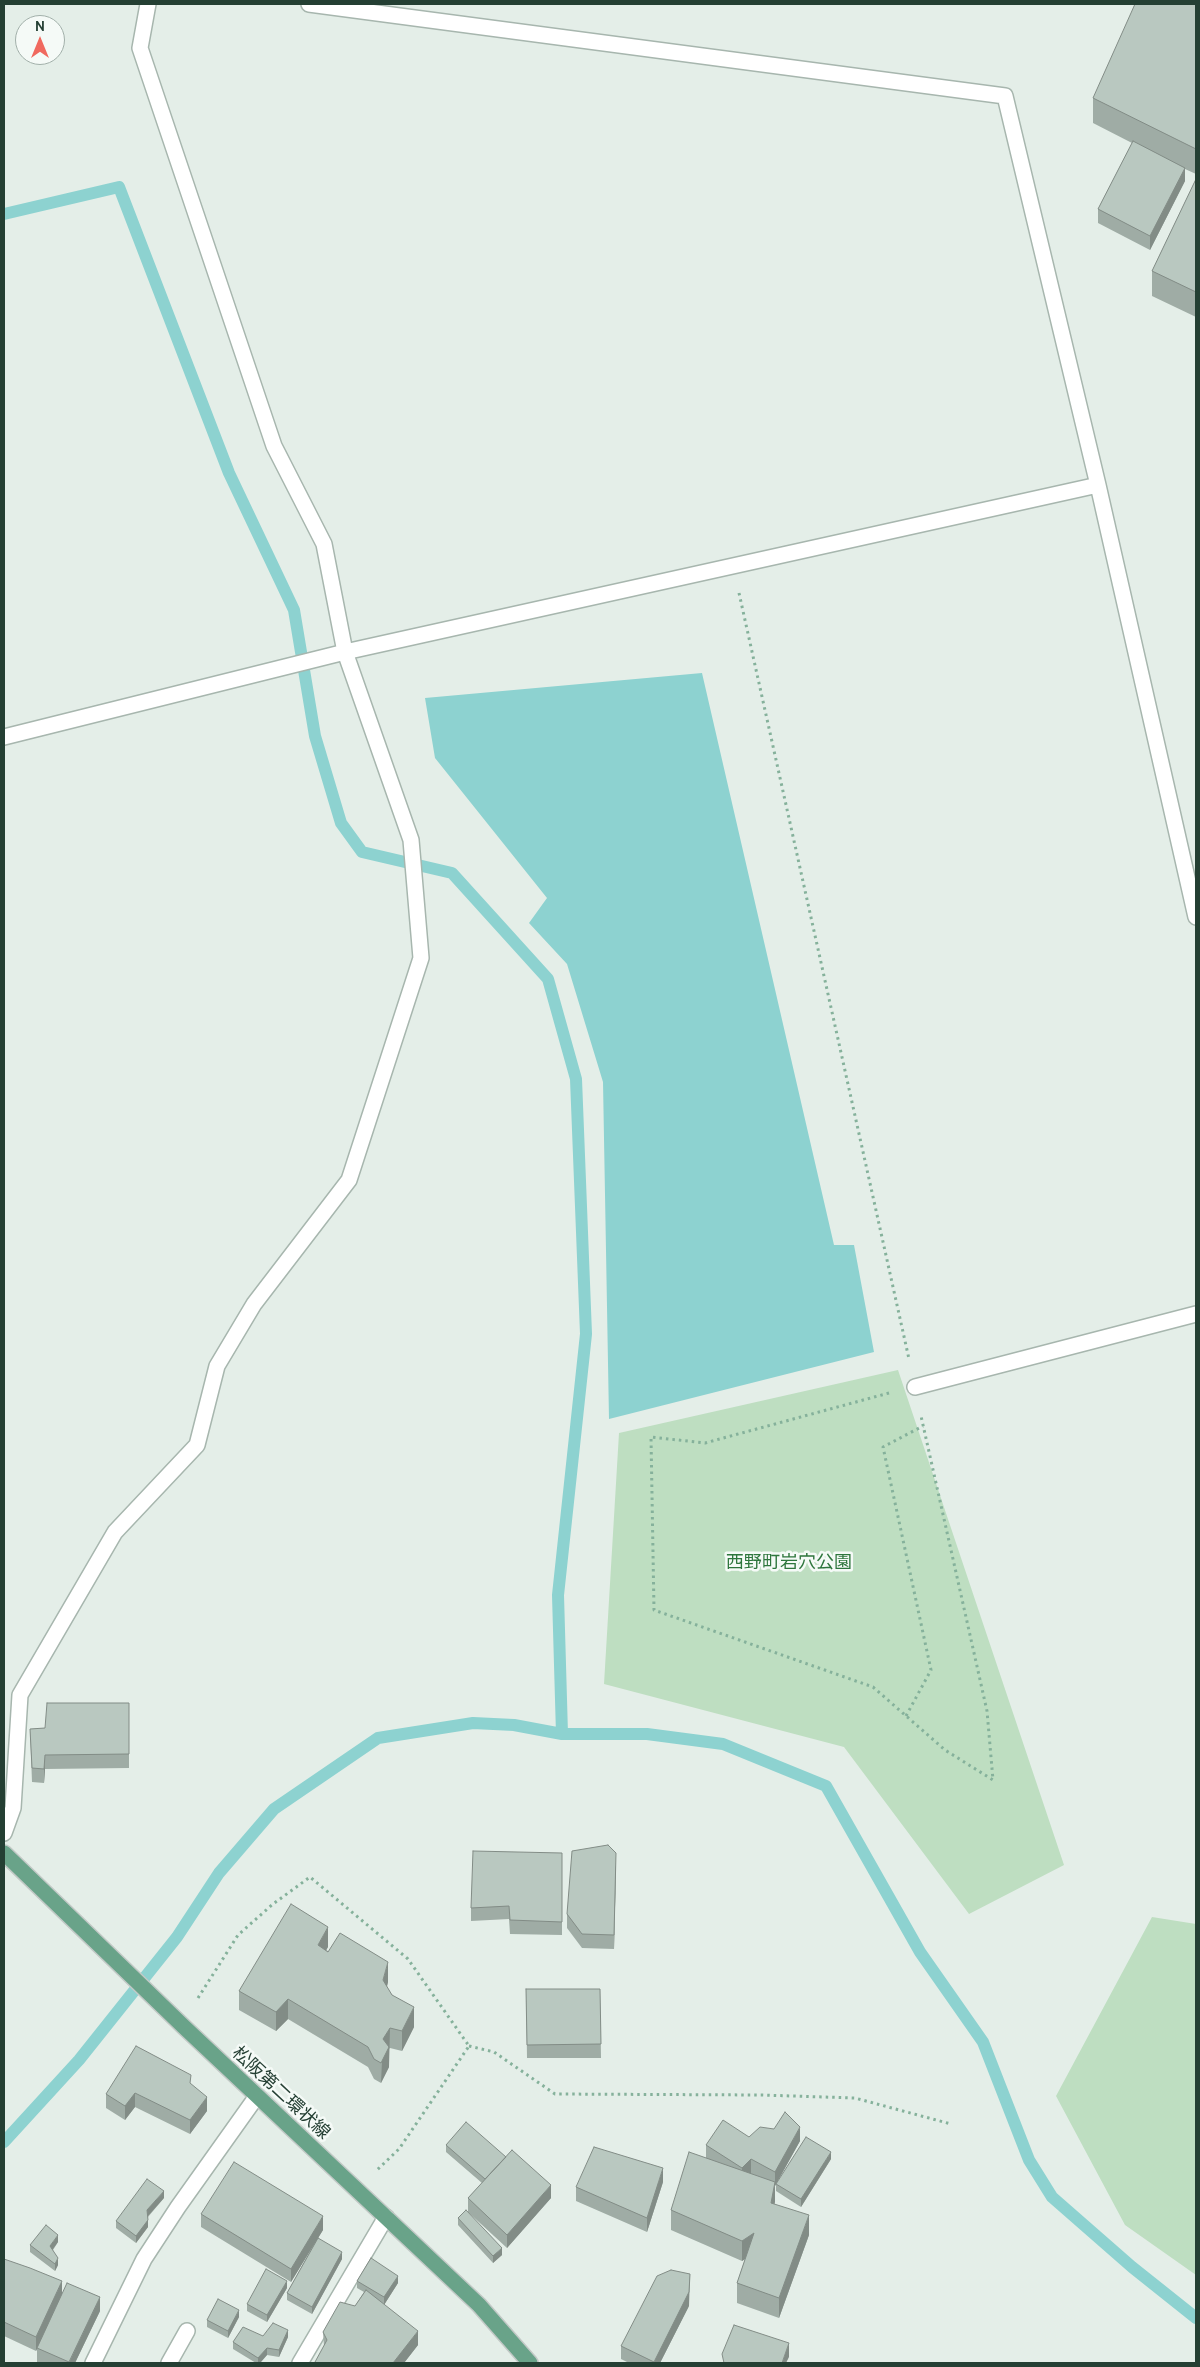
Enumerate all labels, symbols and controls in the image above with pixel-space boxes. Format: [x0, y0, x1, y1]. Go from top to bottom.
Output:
north arrow [15, 15, 65, 65]
text: N [35, 17, 45, 35]
park label: 西野町岩穴公園 [726, 1552, 852, 1574]
street label: 松阪第二環状線 [228, 2042, 334, 2144]

